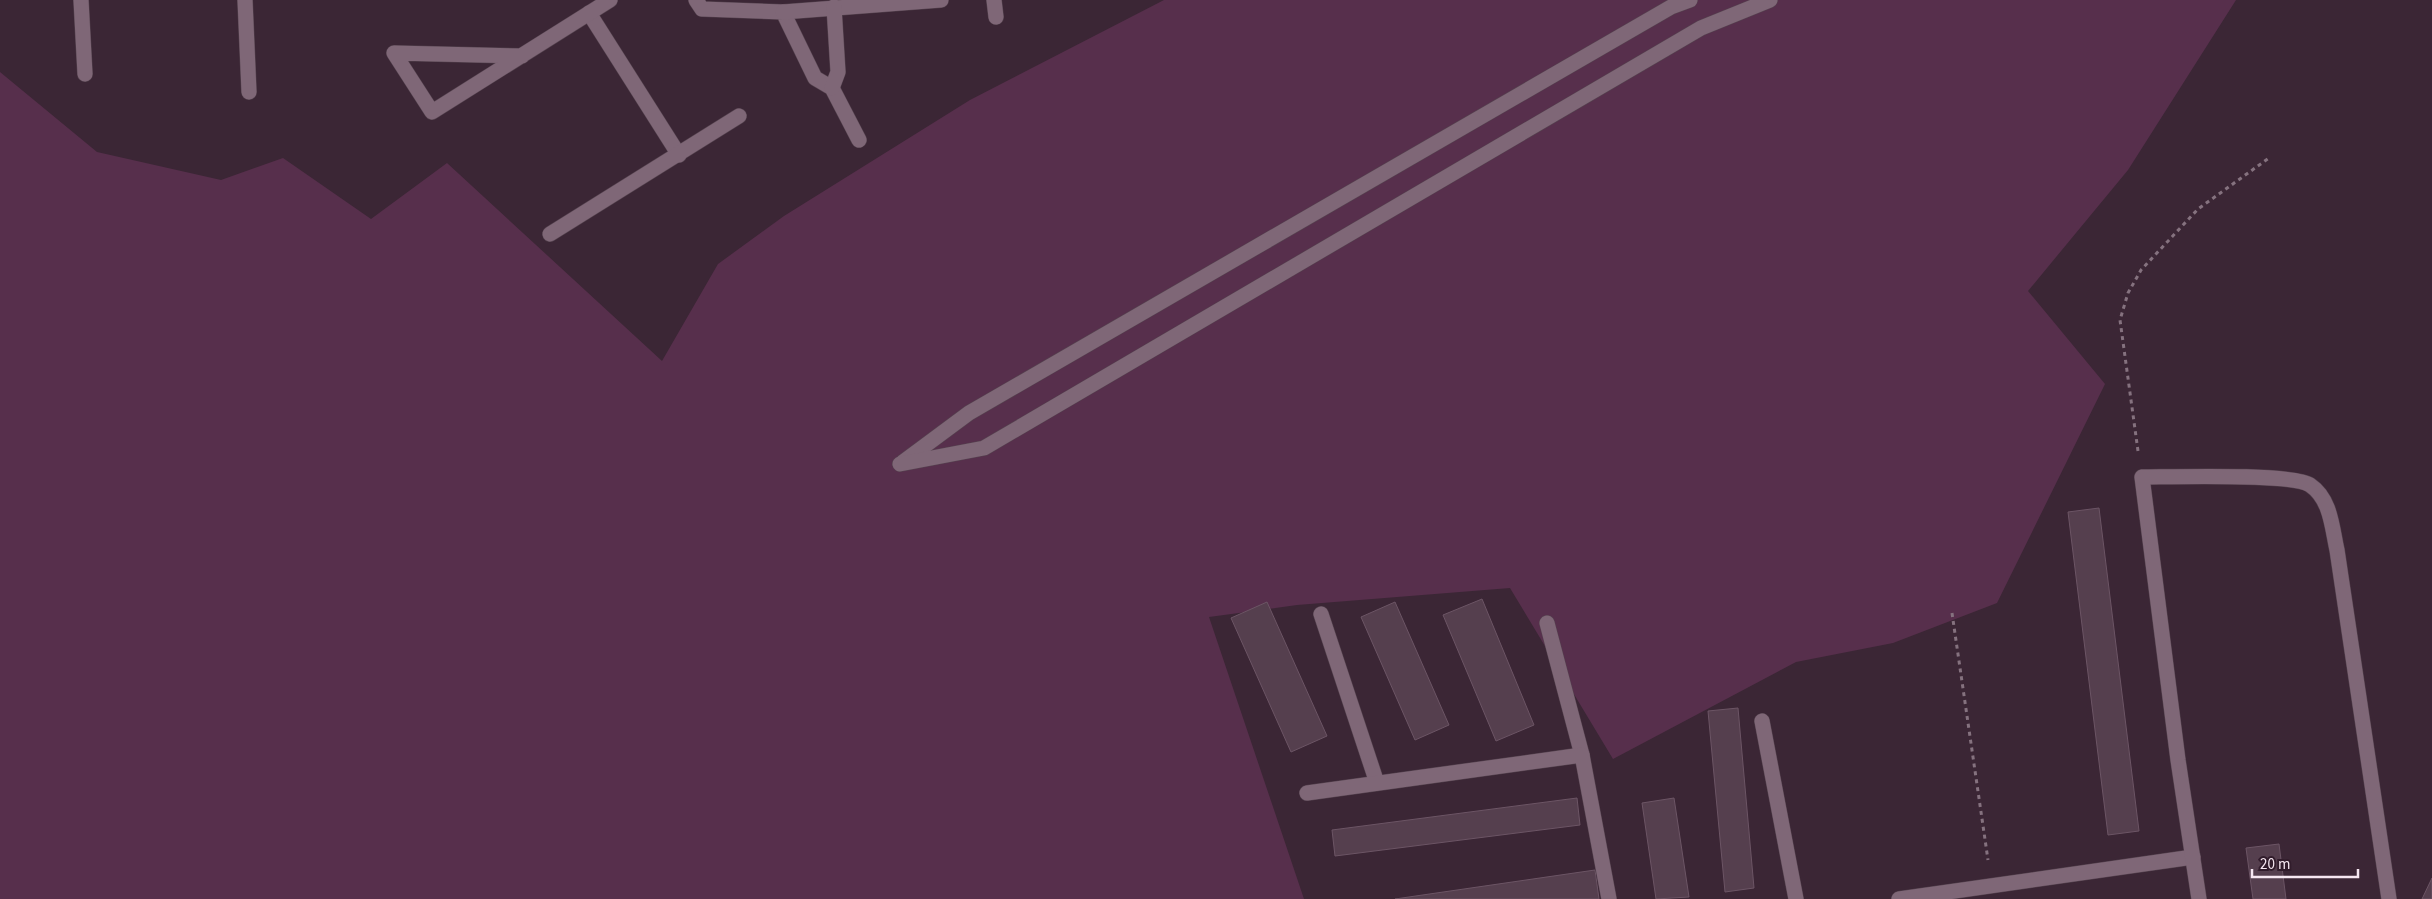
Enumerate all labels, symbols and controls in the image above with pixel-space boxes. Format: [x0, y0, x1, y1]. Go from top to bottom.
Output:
scale bar [2252, 846, 2358, 878]
text: 20 m [2260, 854, 2290, 875]

